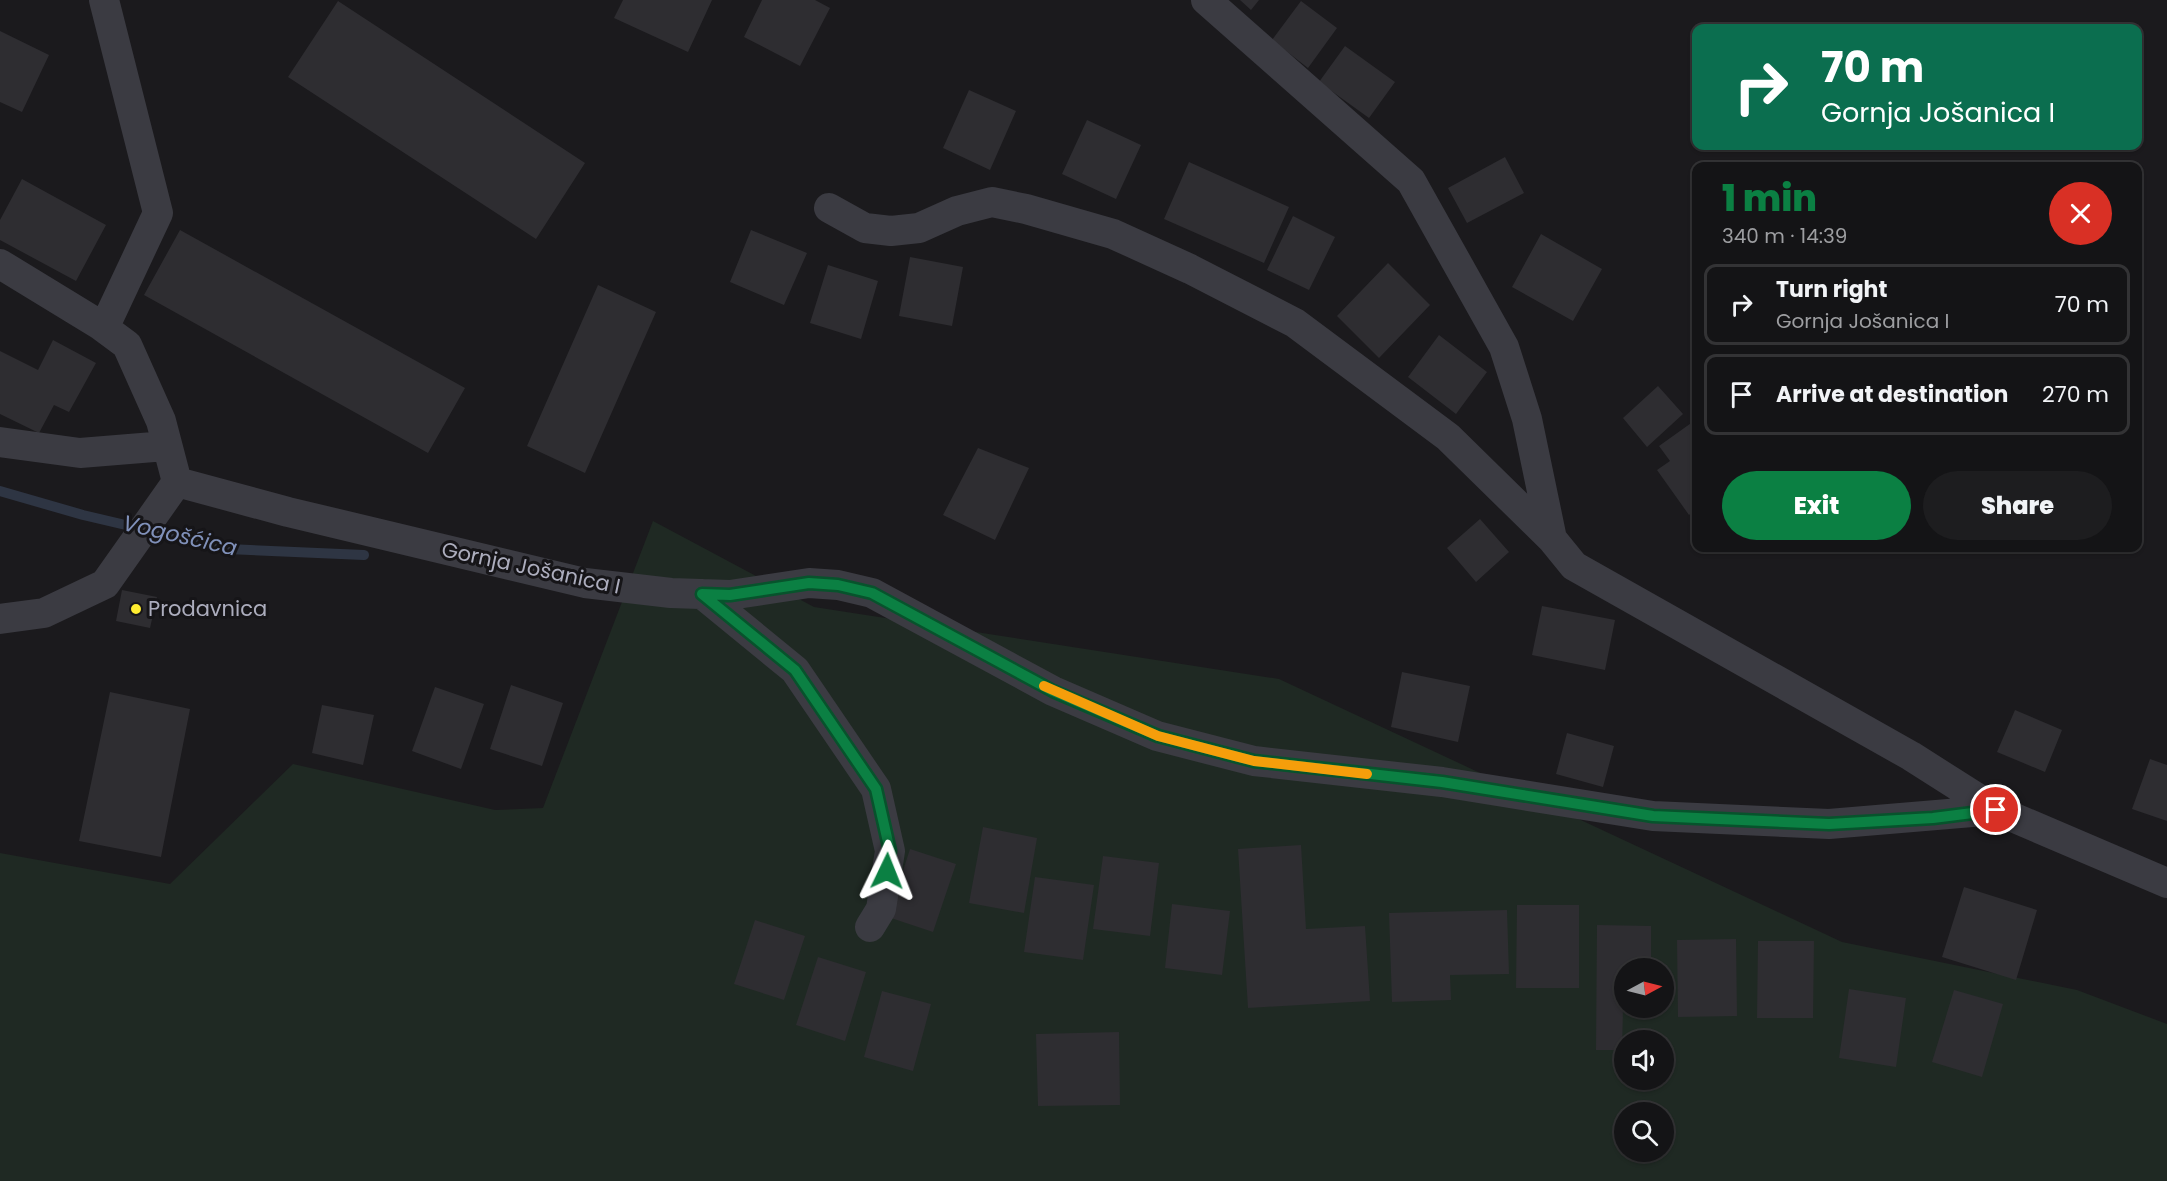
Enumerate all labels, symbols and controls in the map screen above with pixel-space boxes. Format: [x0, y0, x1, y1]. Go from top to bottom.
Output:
text: 70 m [1821, 38, 1924, 97]
icon: right [1722, 48, 1800, 126]
text: Gornja Jošanica I [1821, 94, 2055, 131]
text: 1 min [1722, 173, 1817, 224]
button: close [2049, 182, 2112, 245]
text: 340 m · 14:39 [1722, 222, 1847, 250]
text: Turn right [1776, 274, 1887, 305]
icon: right [1725, 288, 1758, 321]
text: 70 m [2055, 289, 2109, 320]
text: Gornja Jošanica I [1776, 307, 1949, 335]
icon: arrive [1725, 378, 1758, 411]
text: Arrive at destination [1776, 379, 2008, 410]
text: 270 m [2042, 379, 2109, 410]
button: Exit [1722, 471, 1911, 540]
button: Share [1923, 471, 2112, 540]
water label: Vogošćica [120, 507, 240, 564]
street label: Gornja Jošanica I [439, 534, 623, 601]
place label: Prodavnica [148, 594, 267, 623]
marker: Prodavnica [129, 602, 143, 616]
pin [1970, 784, 2021, 835]
icon: arrive [1979, 793, 2012, 826]
position arrow [855, 839, 919, 903]
north arrow [1614, 958, 1674, 1018]
map controls [1614, 958, 1674, 1162]
button: sound [1614, 1030, 1674, 1090]
button: search [1614, 1102, 1674, 1162]

